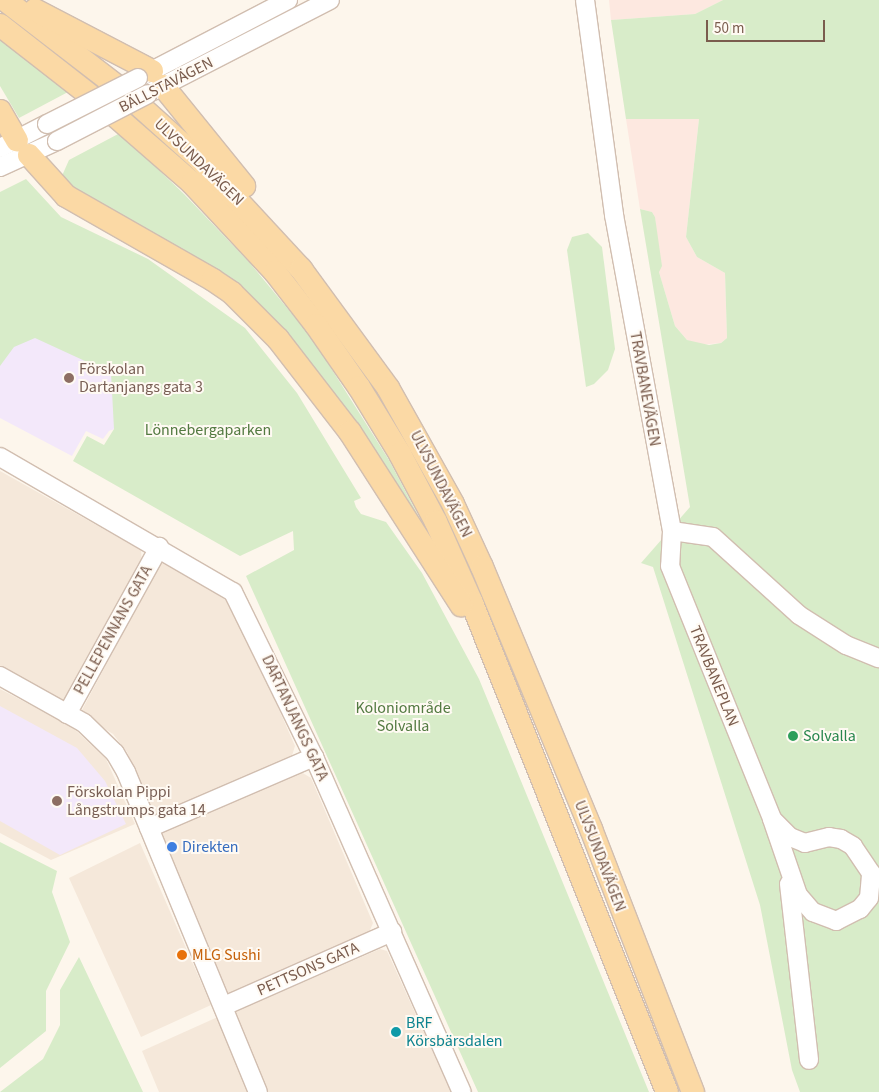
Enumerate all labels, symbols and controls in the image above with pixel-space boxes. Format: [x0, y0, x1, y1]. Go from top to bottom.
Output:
scale bar [709, 10, 828, 42]
text: 50 m [714, 18, 744, 39]
street label: BÄLLSTAVÄGEN [116, 53, 216, 117]
street label: ULVSUNDAVÄGEN [150, 114, 248, 210]
street label: TRAVBANEVÄGEN [625, 330, 665, 448]
place label: Förskolan Dartanjangs gata 3 [79, 359, 203, 397]
marker: Förskolan Dartanjangs gata 3 [63, 372, 75, 384]
park label: Lönnebergaparken [145, 420, 271, 440]
street label: ULVSUNDAVÄGEN [406, 427, 476, 541]
street label: PELLEPENNANS GATA [70, 562, 156, 698]
street label: TRAVBANEPLAN [685, 623, 743, 729]
street label: DARTANJANGS GATA [257, 652, 333, 784]
park label: Koloniområde Solvalla [355, 698, 451, 736]
place label: Solvalla [803, 726, 856, 746]
marker: Solvalla [787, 730, 799, 742]
place label: Förskolan Pippi Långstrumps gata 14 [67, 782, 206, 820]
marker: Förskolan Pippi Långstrumps gata 14 [51, 795, 63, 807]
street label: ULVSUNDAVÄGEN [570, 798, 630, 914]
place label: Direkten [182, 837, 239, 857]
marker: Direkten [166, 841, 178, 853]
street label: PETTSONS GATA [254, 938, 362, 1000]
place label: MLG Sushi [192, 945, 261, 965]
marker: MLG Sushi [176, 949, 188, 961]
place label: BRF Körsbärsdalen [406, 1013, 503, 1051]
marker: BRF Körsbärsdalen [390, 1026, 402, 1038]

